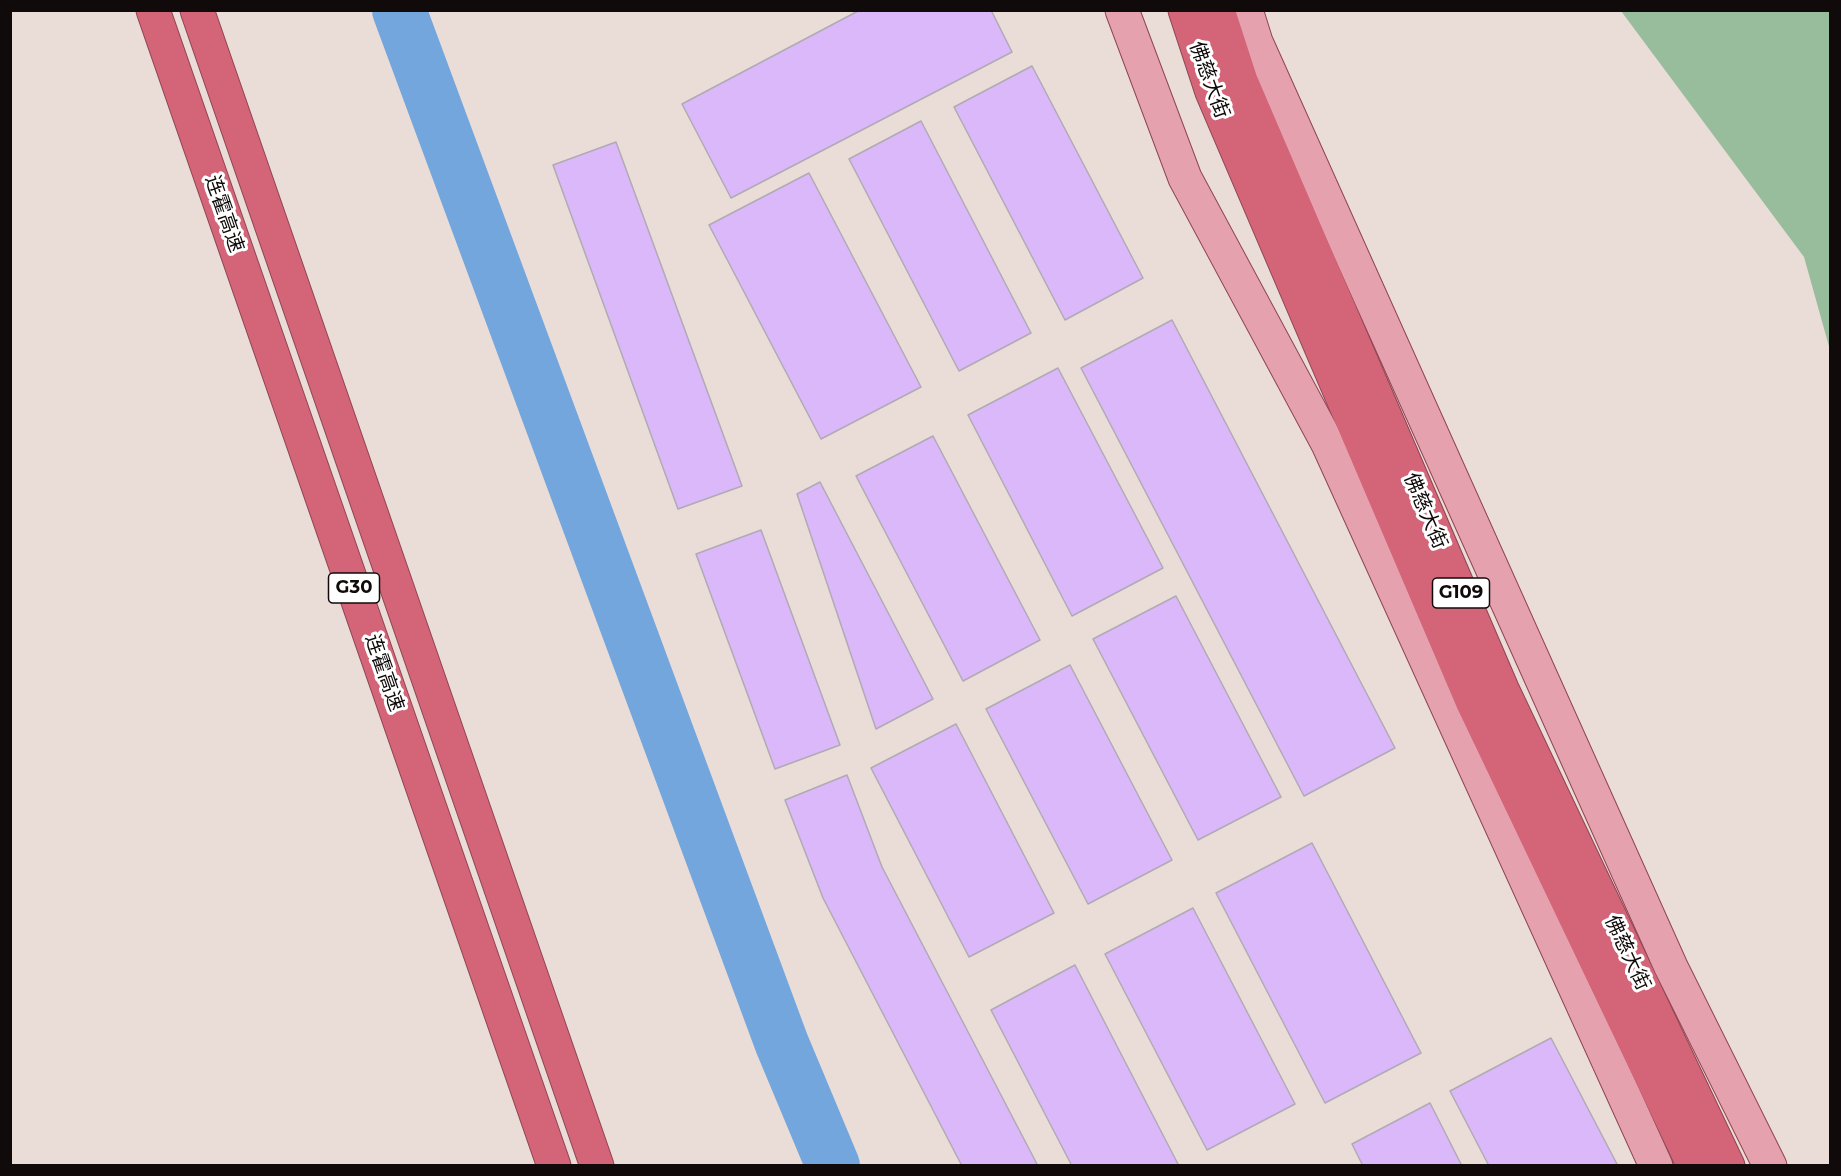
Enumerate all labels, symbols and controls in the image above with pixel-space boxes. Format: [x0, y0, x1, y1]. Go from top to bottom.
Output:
street label: 佛慈大街 [1184, 38, 1234, 122]
street label: 连霍高速 [200, 172, 248, 256]
street label: 佛慈大街 [1398, 469, 1452, 553]
road number: G30 [328, 573, 380, 603]
road number: G109 [1432, 578, 1490, 608]
street label: 连霍高速 [360, 631, 408, 715]
street label: 佛慈大街 [1599, 912, 1655, 994]

